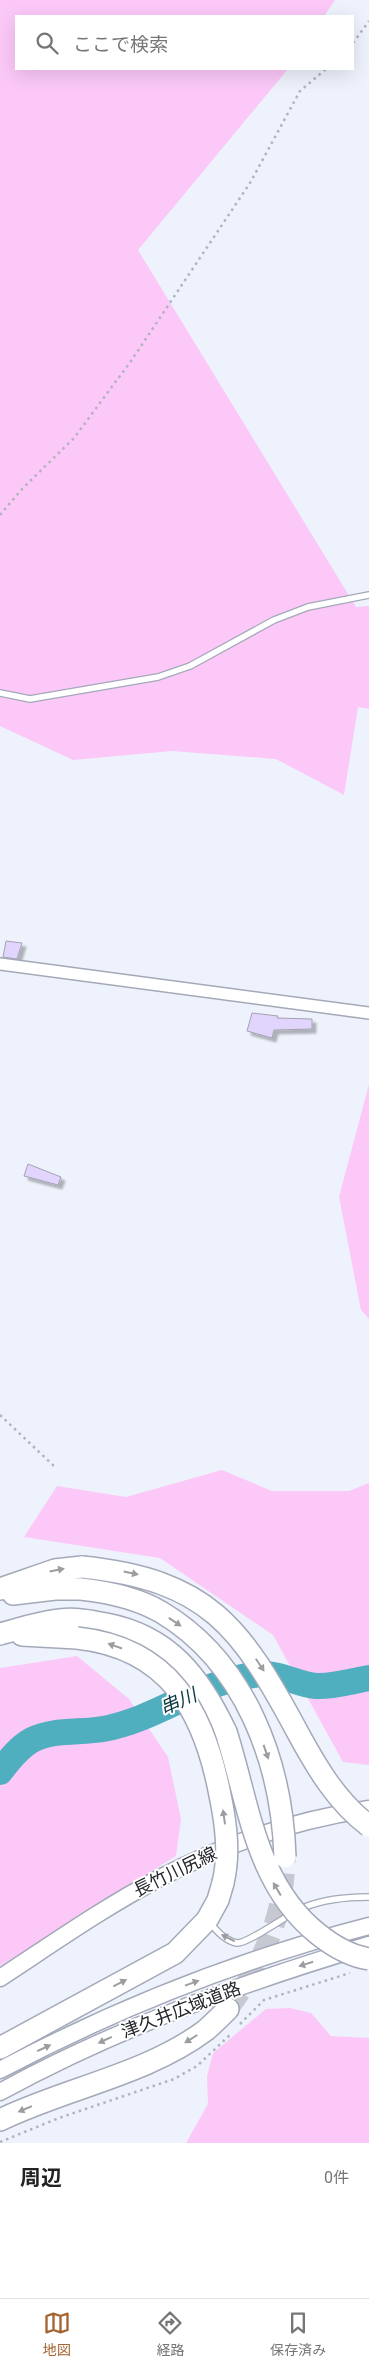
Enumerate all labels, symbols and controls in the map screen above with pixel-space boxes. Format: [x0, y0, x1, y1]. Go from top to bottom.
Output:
search box [15, 15, 354, 70]
icon: search [33, 29, 61, 57]
text: ここで検索 [73, 33, 168, 56]
one-way arrow [50, 1566, 66, 1574]
one-way arrow [123, 1570, 139, 1578]
one-way arrow [169, 1617, 182, 1627]
one-way arrow [108, 1642, 123, 1649]
one-way arrow [255, 1658, 265, 1672]
water label: 串川 [156, 1682, 202, 1720]
one-way arrow [263, 1745, 271, 1760]
one-way arrow [220, 1808, 228, 1824]
street label: 長竹川尻線 [130, 1842, 220, 1901]
one-way arrow [273, 1882, 282, 1895]
one-way arrow [220, 1934, 235, 1942]
one-way arrow [298, 1961, 313, 1969]
street label: 津久井広域道路 [118, 1977, 243, 2042]
one-way arrow [113, 1979, 127, 1987]
one-way arrow [185, 1979, 200, 1987]
one-way arrow [184, 2035, 197, 2044]
one-way arrow [98, 2037, 112, 2045]
one-way arrow [36, 2044, 51, 2053]
one-way arrow [18, 2105, 32, 2113]
text: 周辺 [20, 2166, 62, 2190]
text: 0件 [324, 2168, 349, 2187]
tab: 地図 [43, 2309, 71, 2359]
tab: 経路 [156, 2309, 184, 2359]
tab: 保存済み [270, 2309, 326, 2359]

